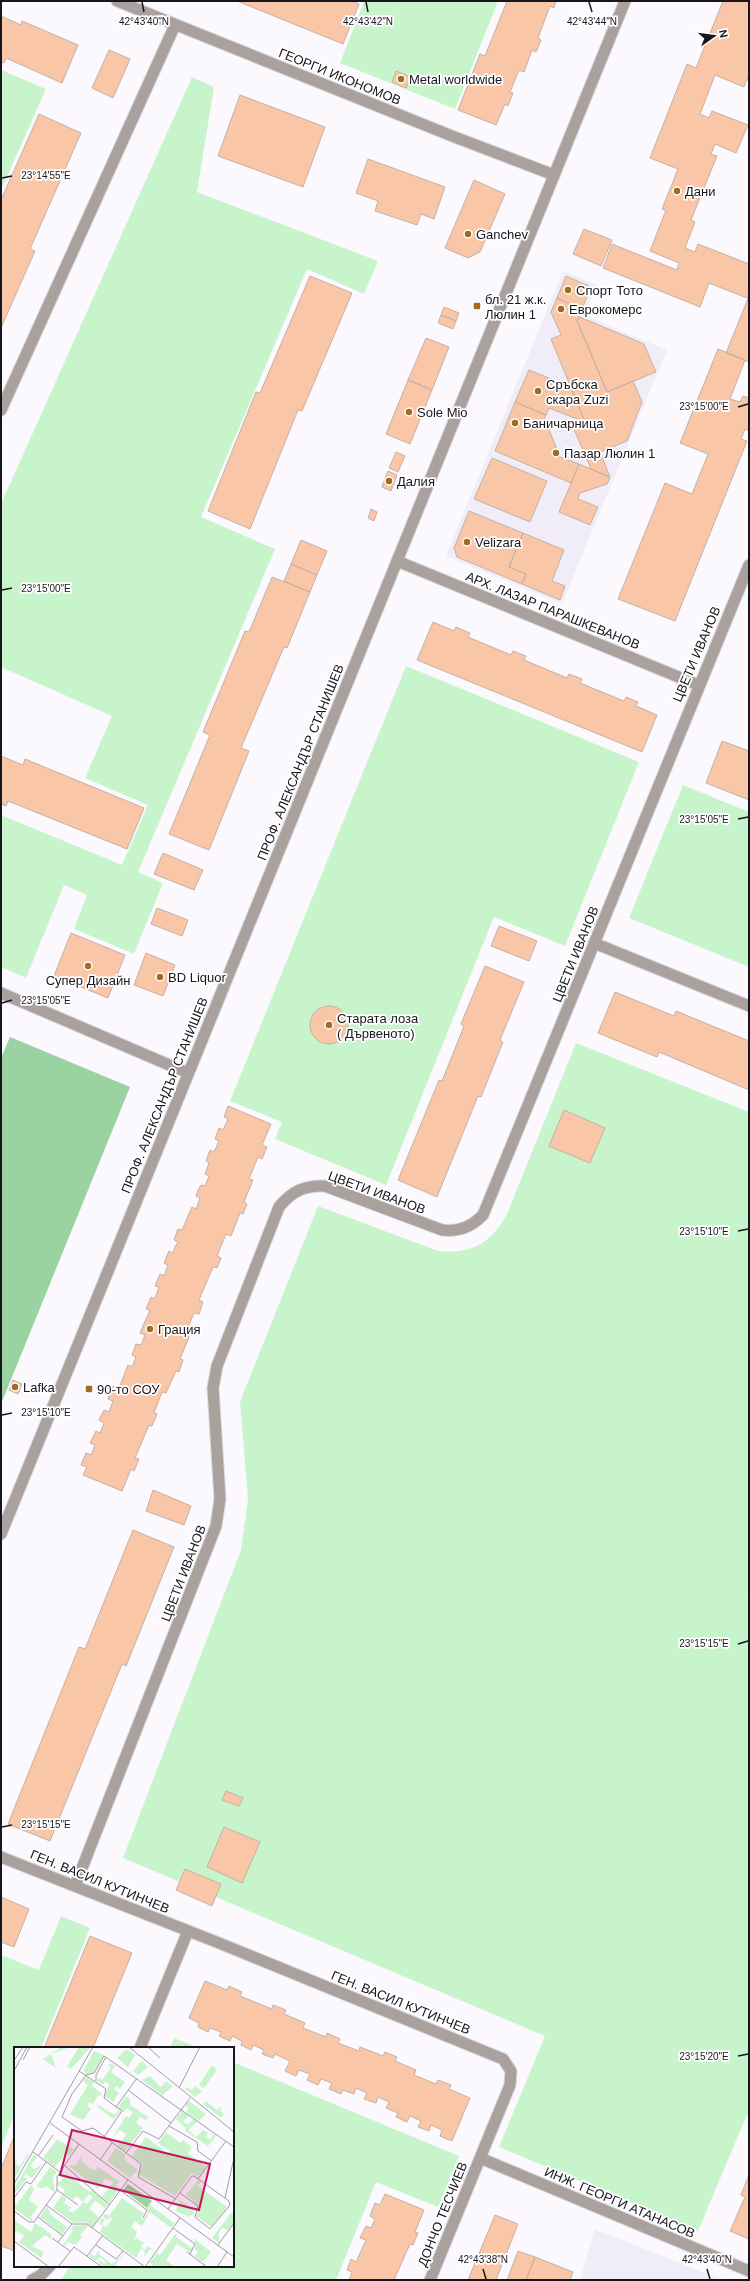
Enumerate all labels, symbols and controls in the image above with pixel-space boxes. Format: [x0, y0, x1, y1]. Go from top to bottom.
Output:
text: 42°43'40"N [119, 16, 169, 27]
text: 42°43'42"N [343, 16, 393, 27]
text: 42°43'44"N [567, 16, 617, 27]
north arrow [694, 16, 734, 56]
text: N [717, 28, 730, 39]
street label: ГЕОРГИ ИКОНОМОВ [277, 45, 403, 108]
place label: Metal worldwide [409, 72, 502, 87]
marker: Metal worldwide [396, 74, 406, 84]
text: 23°14'55"E [21, 170, 71, 181]
place label: Дани [685, 184, 715, 199]
marker: Дани [672, 186, 682, 196]
place label: Ganchev [476, 227, 529, 242]
marker: Ganchev [463, 229, 473, 239]
place label: Спорт Тото [576, 283, 643, 298]
marker: Спорт Тото [563, 285, 573, 295]
place label: бл. 21 ж.к. Люлин 1 [485, 292, 546, 322]
marker: бл. 21 ж.к. Люлин 1 [472, 301, 482, 311]
place label: Еврокомерс [569, 302, 642, 317]
marker: Еврокомерс [556, 304, 566, 314]
place label: Сръбска скара Zuzi [546, 377, 608, 407]
marker: Сръбска скара Zuzi [533, 386, 543, 396]
text: 23°15'00"E [679, 401, 729, 412]
place label: Sole Mio [417, 405, 468, 420]
marker: Sole Mio [404, 407, 414, 417]
place label: Баничарница [523, 416, 604, 431]
marker: Баничарница [510, 418, 520, 428]
place label: Пазар Люлин 1 [564, 446, 655, 461]
marker: Пазар Люлин 1 [551, 448, 561, 458]
place label: Далия [397, 474, 435, 489]
marker: Далия [384, 476, 394, 486]
place label: Velizara [475, 535, 522, 550]
marker: Velizara [462, 537, 472, 547]
street label: АРХ. ЛАЗАР ПАРАШКЕВАНОВ [464, 569, 642, 652]
text: 23°15'00"E [21, 583, 71, 594]
street label: ЦВЕТИ ИВАНОВ [670, 604, 723, 704]
street label: ПРОФ. АЛЕКСАНДЪР СТАНИШЕВ [254, 662, 347, 862]
text: 23°15'05"E [679, 814, 729, 825]
street label: ЦВЕТИ ИВАНОВ [549, 904, 602, 1004]
marker: Супер Дизайн [83, 961, 93, 971]
place label: BD Liquor [168, 970, 226, 985]
marker: BD Liquor [155, 972, 165, 982]
place label: Супер Дизайн [46, 973, 130, 988]
text: 23°15'05"E [21, 995, 71, 1006]
street label: ПРОФ. АЛЕКСАНДЪР СТАНИШЕВ [118, 995, 211, 1195]
place label: Старата лоза ( Дървеното) [337, 1011, 419, 1041]
marker: Старата лоза ( Дървеното) [324, 1020, 334, 1030]
street label: ЦВЕТИ ИВАНОВ [326, 1168, 427, 1217]
text: 23°15'10"E [679, 1226, 729, 1237]
place label: Грация [158, 1322, 201, 1337]
marker: Грация [145, 1324, 155, 1334]
place label: Lafka [23, 1380, 56, 1395]
marker: Lafka [10, 1382, 20, 1392]
place label: 90-то СОУ [97, 1382, 160, 1397]
marker: 90-то СОУ [84, 1384, 94, 1394]
text: 23°15'10"E [21, 1407, 71, 1418]
street label: ЦВЕТИ ИВАНОВ [158, 1523, 209, 1624]
text: 23°15'15"E [679, 1638, 729, 1649]
text: 23°15'15"E [21, 1819, 71, 1830]
street label: ГЕН. ВАСИЛ КУТИНЧЕВ [28, 1847, 171, 1916]
street label: ГЕН. ВАСИЛ КУТИНЧЕВ [329, 1968, 472, 2037]
inset map [14, 2047, 234, 2267]
text: 23°15'20"E [679, 2051, 729, 2062]
street label: ДОНЧО ТЕСЧИЕВ [415, 2160, 470, 2269]
street label: ИНЖ. ГЕОРГИ АТАНАСОВ [542, 2164, 697, 2241]
text: 42°43'38"N [458, 2254, 508, 2265]
text: 42°43'40"N [682, 2254, 732, 2265]

